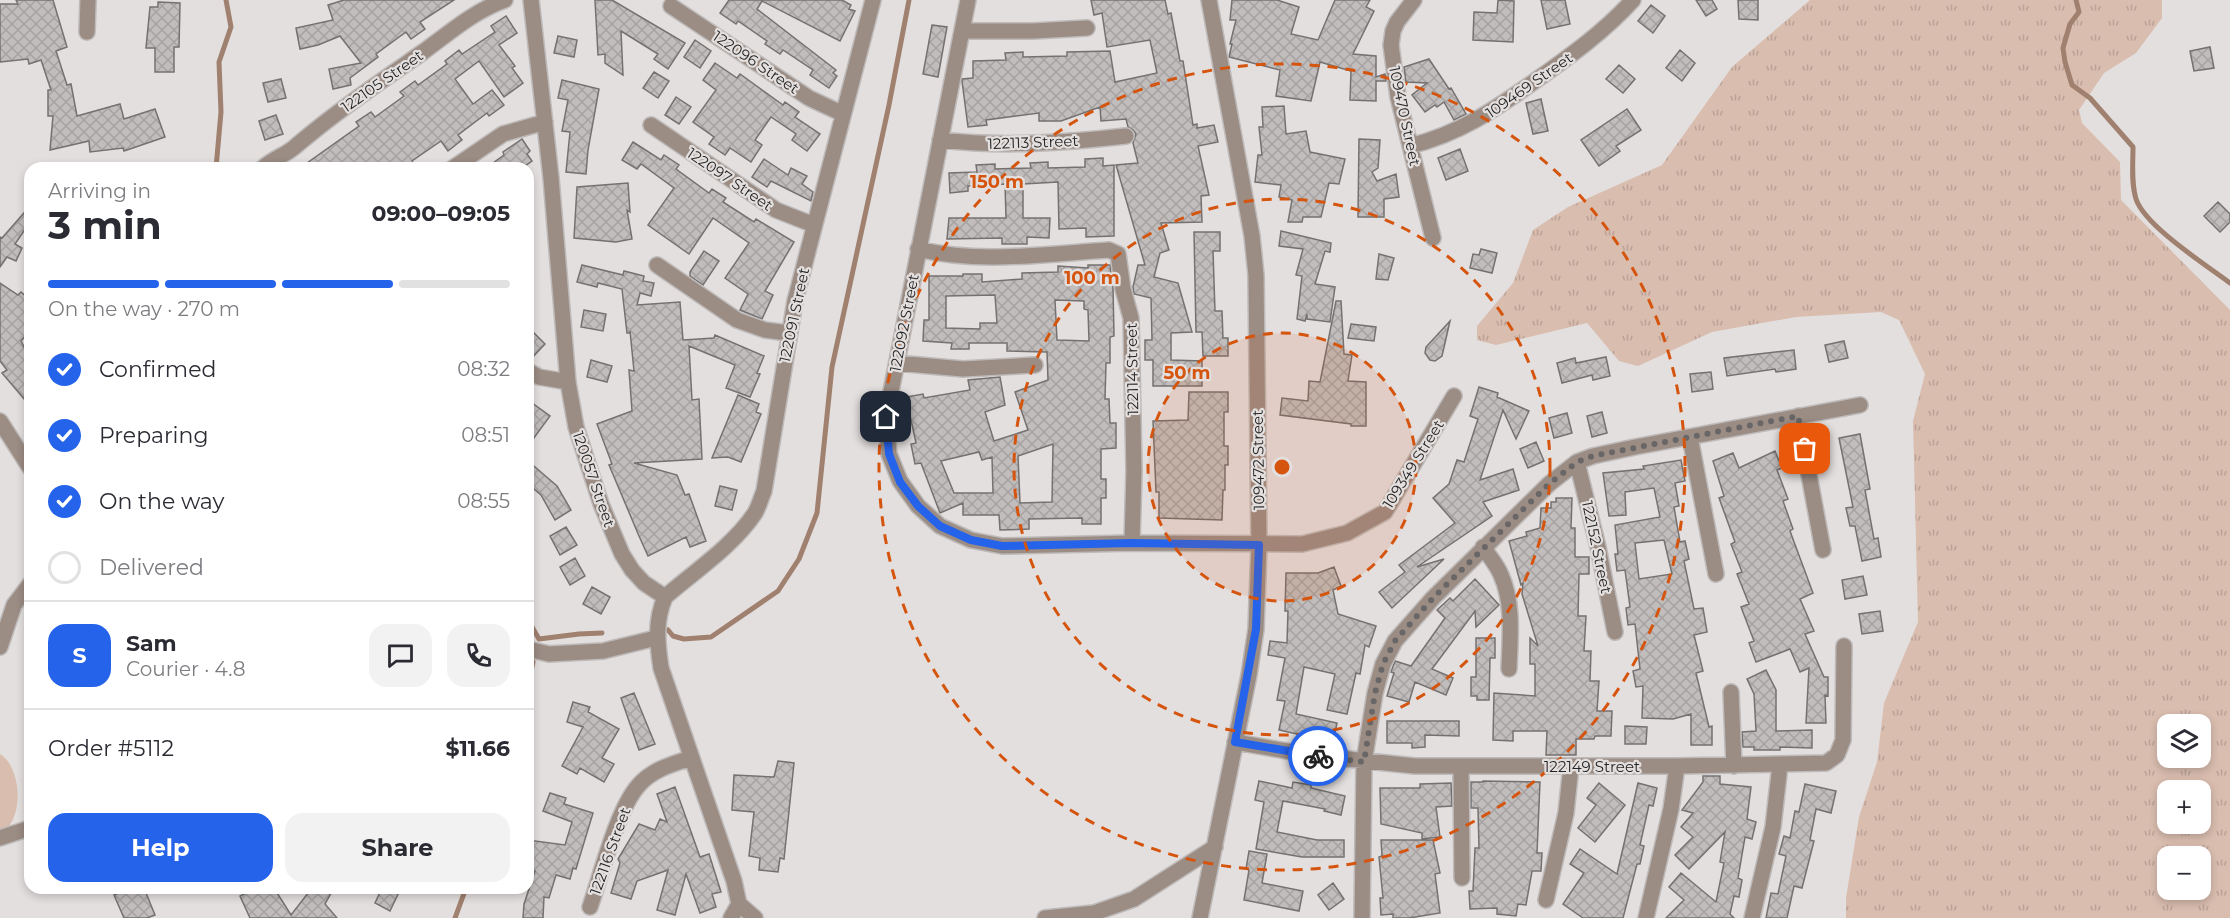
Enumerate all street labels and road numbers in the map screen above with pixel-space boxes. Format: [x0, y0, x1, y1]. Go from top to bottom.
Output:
street label: 122096 Street [709, 26, 803, 98]
street label: 122105 Street [337, 46, 427, 116]
street label: 109469 Street [1482, 48, 1576, 122]
street label: 109470 Street [1385, 64, 1425, 168]
street label: 122113 Street [987, 131, 1079, 153]
street label: 122097 Street [683, 143, 777, 215]
street label: 122091 Street [775, 266, 813, 364]
street label: 122092 Street [885, 272, 923, 374]
street label: 122114 Street [1122, 323, 1142, 415]
street label: 109472 Street [1248, 410, 1268, 510]
street label: 109349 Street [1378, 416, 1448, 512]
street label: 120057 Street [569, 429, 619, 529]
street label: 122152 Street [1578, 499, 1616, 595]
street label: 122149 Street [1544, 757, 1640, 776]
street label: 122116 Street [585, 805, 635, 897]

